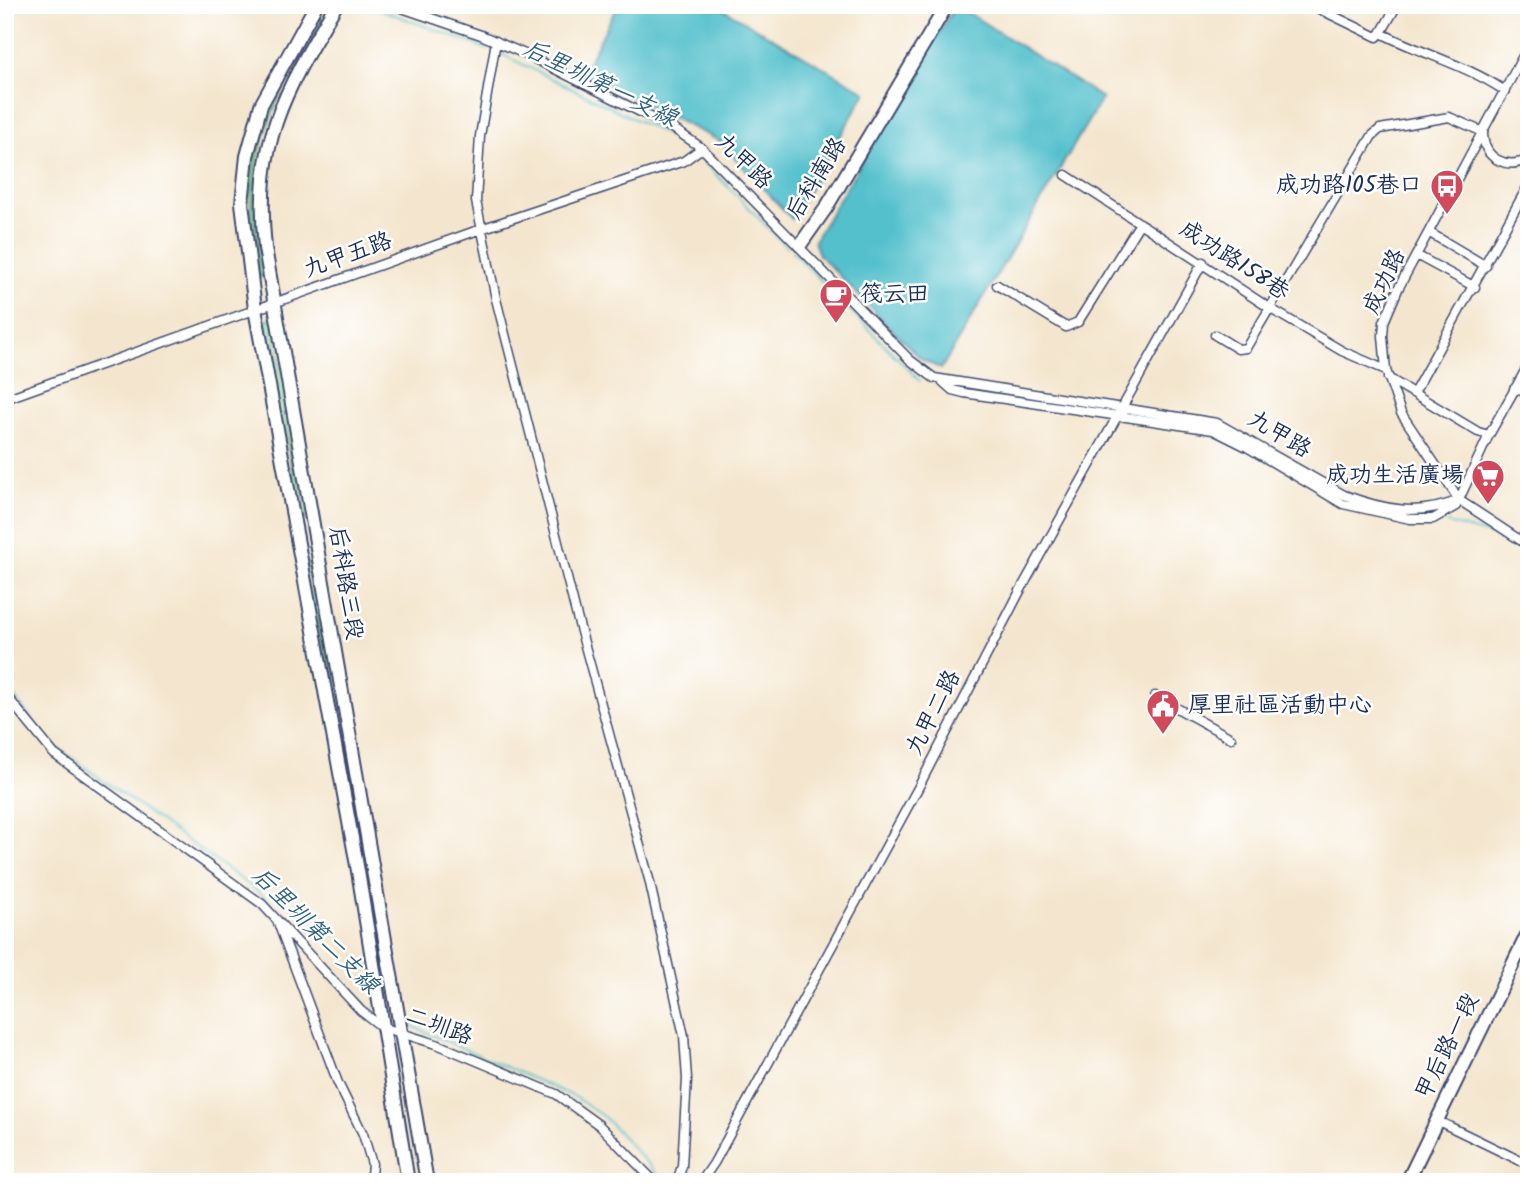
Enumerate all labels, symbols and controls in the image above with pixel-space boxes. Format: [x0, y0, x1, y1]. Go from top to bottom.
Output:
water label: 后里圳第一支線 [516, 30, 686, 139]
street label: 九甲路 [706, 125, 780, 199]
street label: 后科南路 [777, 130, 857, 228]
bus stop icon: 成功路105巷口 [1428, 167, 1466, 216]
place label: 成功路105巷口 [1276, 168, 1422, 204]
street label: 成功路158巷 [1172, 212, 1297, 311]
street label: 九甲五路 [299, 223, 397, 289]
street label: 成功路 [1354, 243, 1416, 321]
cafe icon: 筏云田 [817, 276, 855, 325]
place label: 筏云田 [860, 277, 929, 313]
street label: 九甲路 [1240, 402, 1318, 468]
supermarket icon: 成功生活廣場 [1469, 457, 1507, 506]
place label: 成功生活廣場 [1326, 458, 1464, 494]
street label: 后科路三段 [318, 523, 372, 643]
street label: 九甲二路 [897, 664, 971, 762]
public building icon: 厚里社區活動中心 [1144, 687, 1182, 736]
place label: 厚里社區活動中心 [1188, 688, 1372, 724]
water label: 后里圳第二支線 [242, 858, 390, 1006]
street label: 甲后路一段 [1407, 987, 1489, 1107]
street label: 二圳路 [400, 998, 478, 1056]

